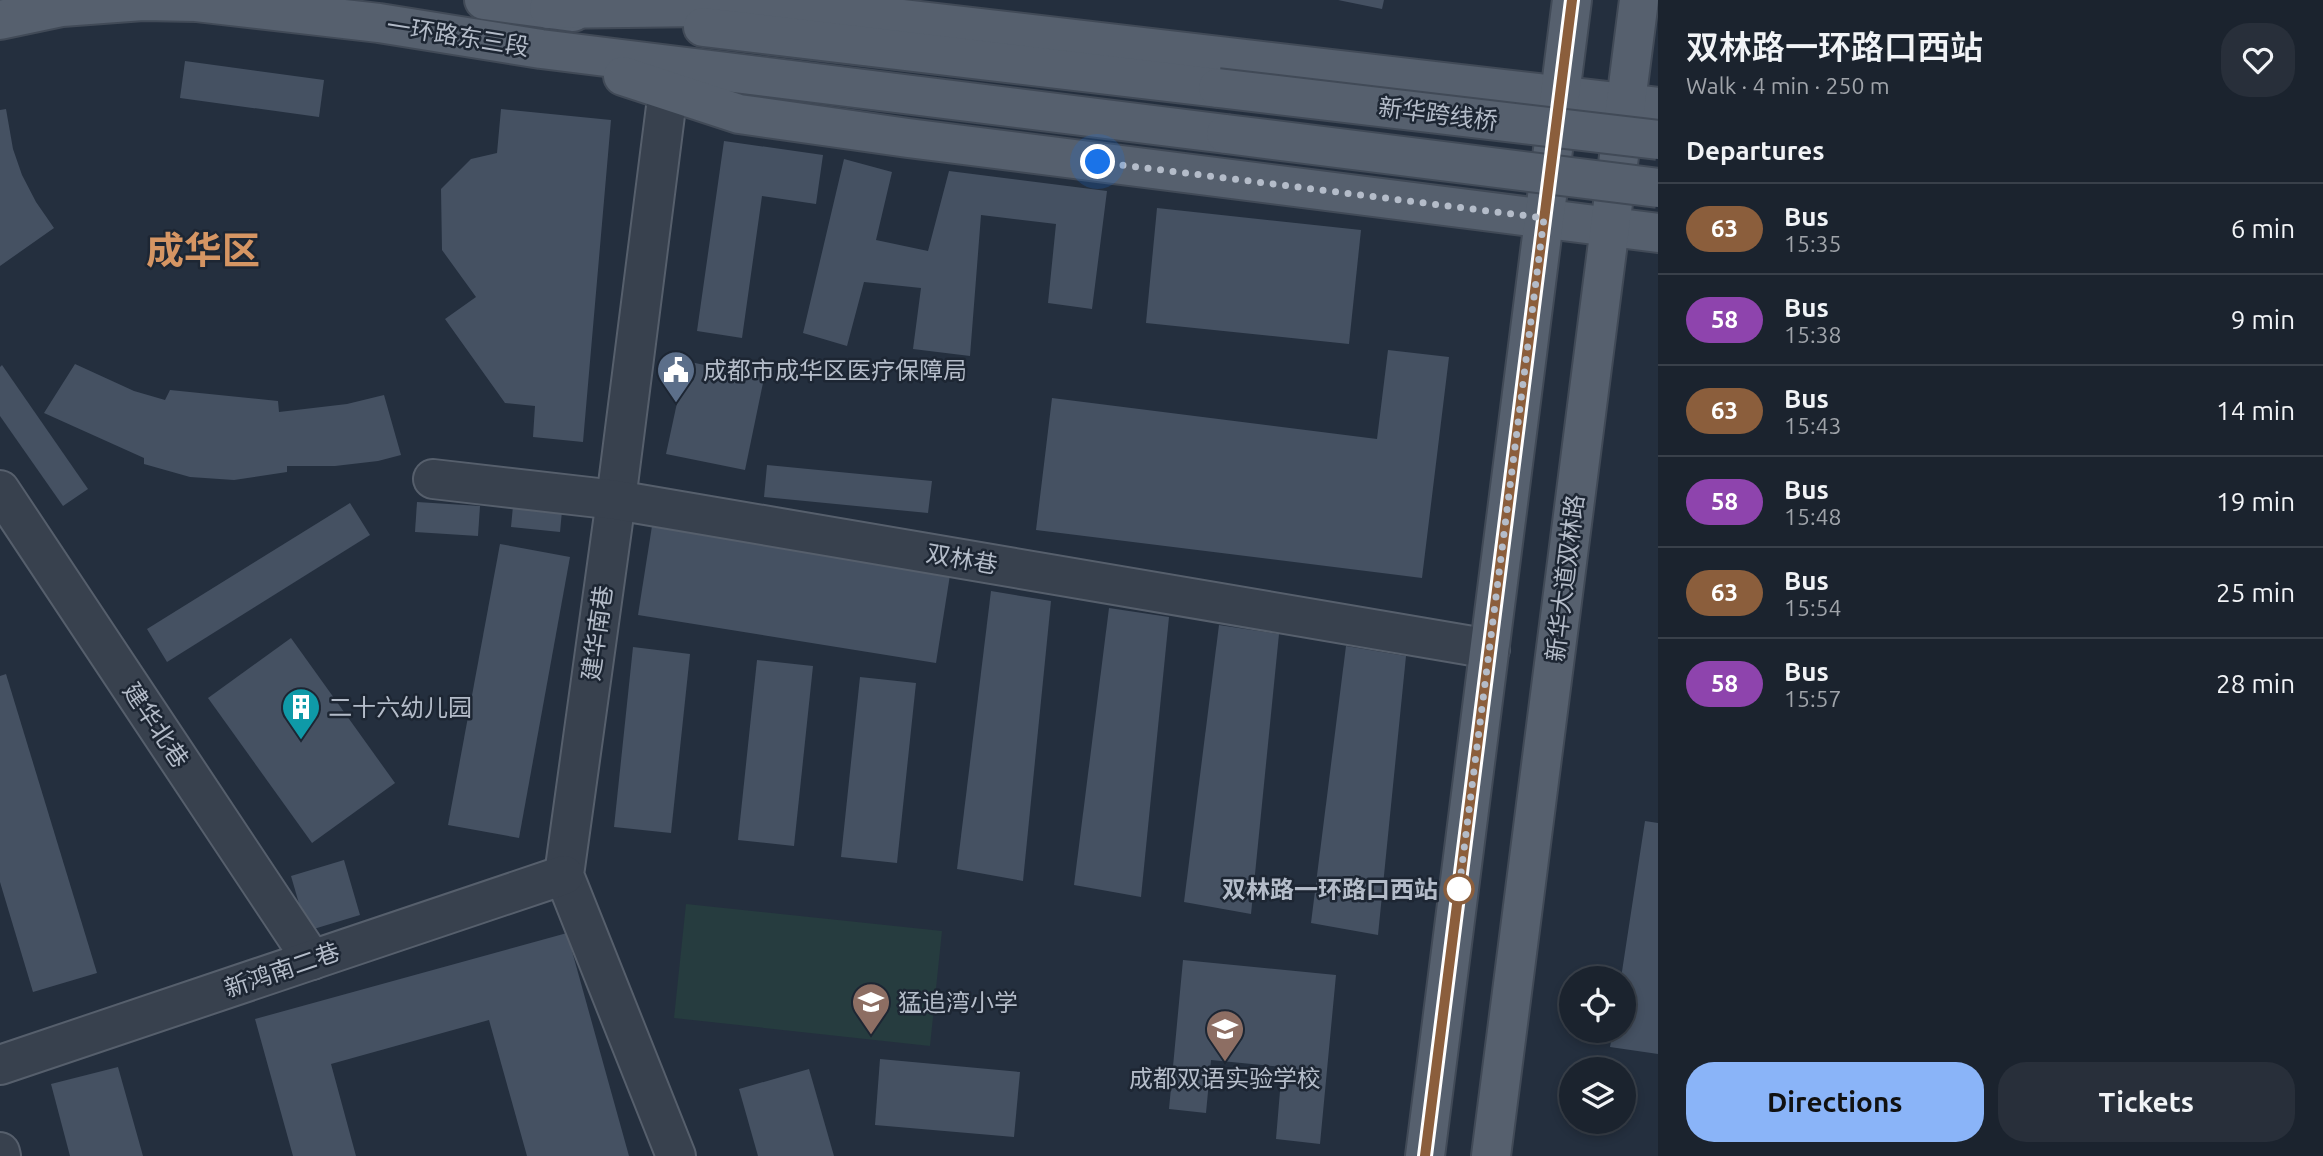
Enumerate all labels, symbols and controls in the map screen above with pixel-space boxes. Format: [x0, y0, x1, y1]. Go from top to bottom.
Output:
street label: 一环路东三段 [385, 11, 531, 61]
button: heart [2221, 23, 2295, 97]
text: 双林路一环路口西站 [1686, 28, 1983, 65]
text: Walk · 4 min · 250 m [1686, 73, 1890, 98]
street label: 新华跨线桥 [1377, 93, 1499, 135]
text: Departures [1686, 136, 1824, 165]
your location [1080, 144, 1115, 179]
text: Bus [1784, 202, 1829, 231]
text: 6 min [2231, 214, 2295, 243]
text: 63 [1711, 215, 1738, 242]
district label: 成华区 [146, 229, 260, 271]
text: 15:35 [1784, 231, 1842, 256]
text: Bus [1784, 293, 1829, 322]
text: 9 min [2231, 305, 2295, 334]
text: 58 [1711, 306, 1738, 333]
text: 15:38 [1784, 322, 1842, 347]
public building icon: 成都市成华区医疗保障局 [655, 349, 697, 404]
place label: 成都市成华区医疗保障局 [703, 357, 967, 384]
text: Bus [1784, 384, 1829, 413]
text: 14 min [2216, 396, 2295, 425]
text: 63 [1711, 397, 1738, 424]
text: 15:43 [1784, 413, 1842, 438]
text: Bus [1784, 475, 1829, 504]
text: 19 min [2216, 487, 2295, 516]
text: 58 [1711, 488, 1738, 515]
street label: 新华大道双林路 [1541, 493, 1589, 663]
text: 15:48 [1784, 504, 1842, 529]
street label: 双林巷 [924, 539, 1000, 579]
text: Bus [1784, 566, 1829, 595]
text: 25 min [2216, 578, 2295, 607]
text: 63 [1711, 579, 1738, 606]
street label: 建华南巷 [577, 584, 617, 682]
text: 15:54 [1784, 595, 1842, 620]
text: Bus [1784, 657, 1829, 686]
text: 28 min [2216, 669, 2295, 698]
text: 58 [1711, 670, 1738, 697]
street label: 建华北巷 [118, 678, 194, 772]
building icon: 二十六幼儿园 [280, 686, 322, 741]
text: 15:57 [1784, 686, 1842, 711]
place label: 二十六幼儿园 [328, 694, 472, 721]
marker: 双林路一环路口西站 [1444, 874, 1474, 904]
place label: 双林路一环路口西站 [1222, 876, 1438, 903]
street label: 新鸿南二巷 [221, 938, 343, 1002]
map controls [1559, 966, 1636, 1134]
button: locate [1559, 966, 1636, 1043]
school or university icon: 猛追湾小学 [850, 981, 892, 1036]
place label: 猛追湾小学 [898, 989, 1018, 1016]
school or university icon: 成都双语实验学校 [1204, 1008, 1246, 1063]
button: layers [1559, 1057, 1636, 1134]
button: Directions [1686, 1062, 1984, 1142]
button: Tickets [1998, 1062, 2295, 1142]
place label: 成都双语实验学校 [1129, 1065, 1321, 1092]

